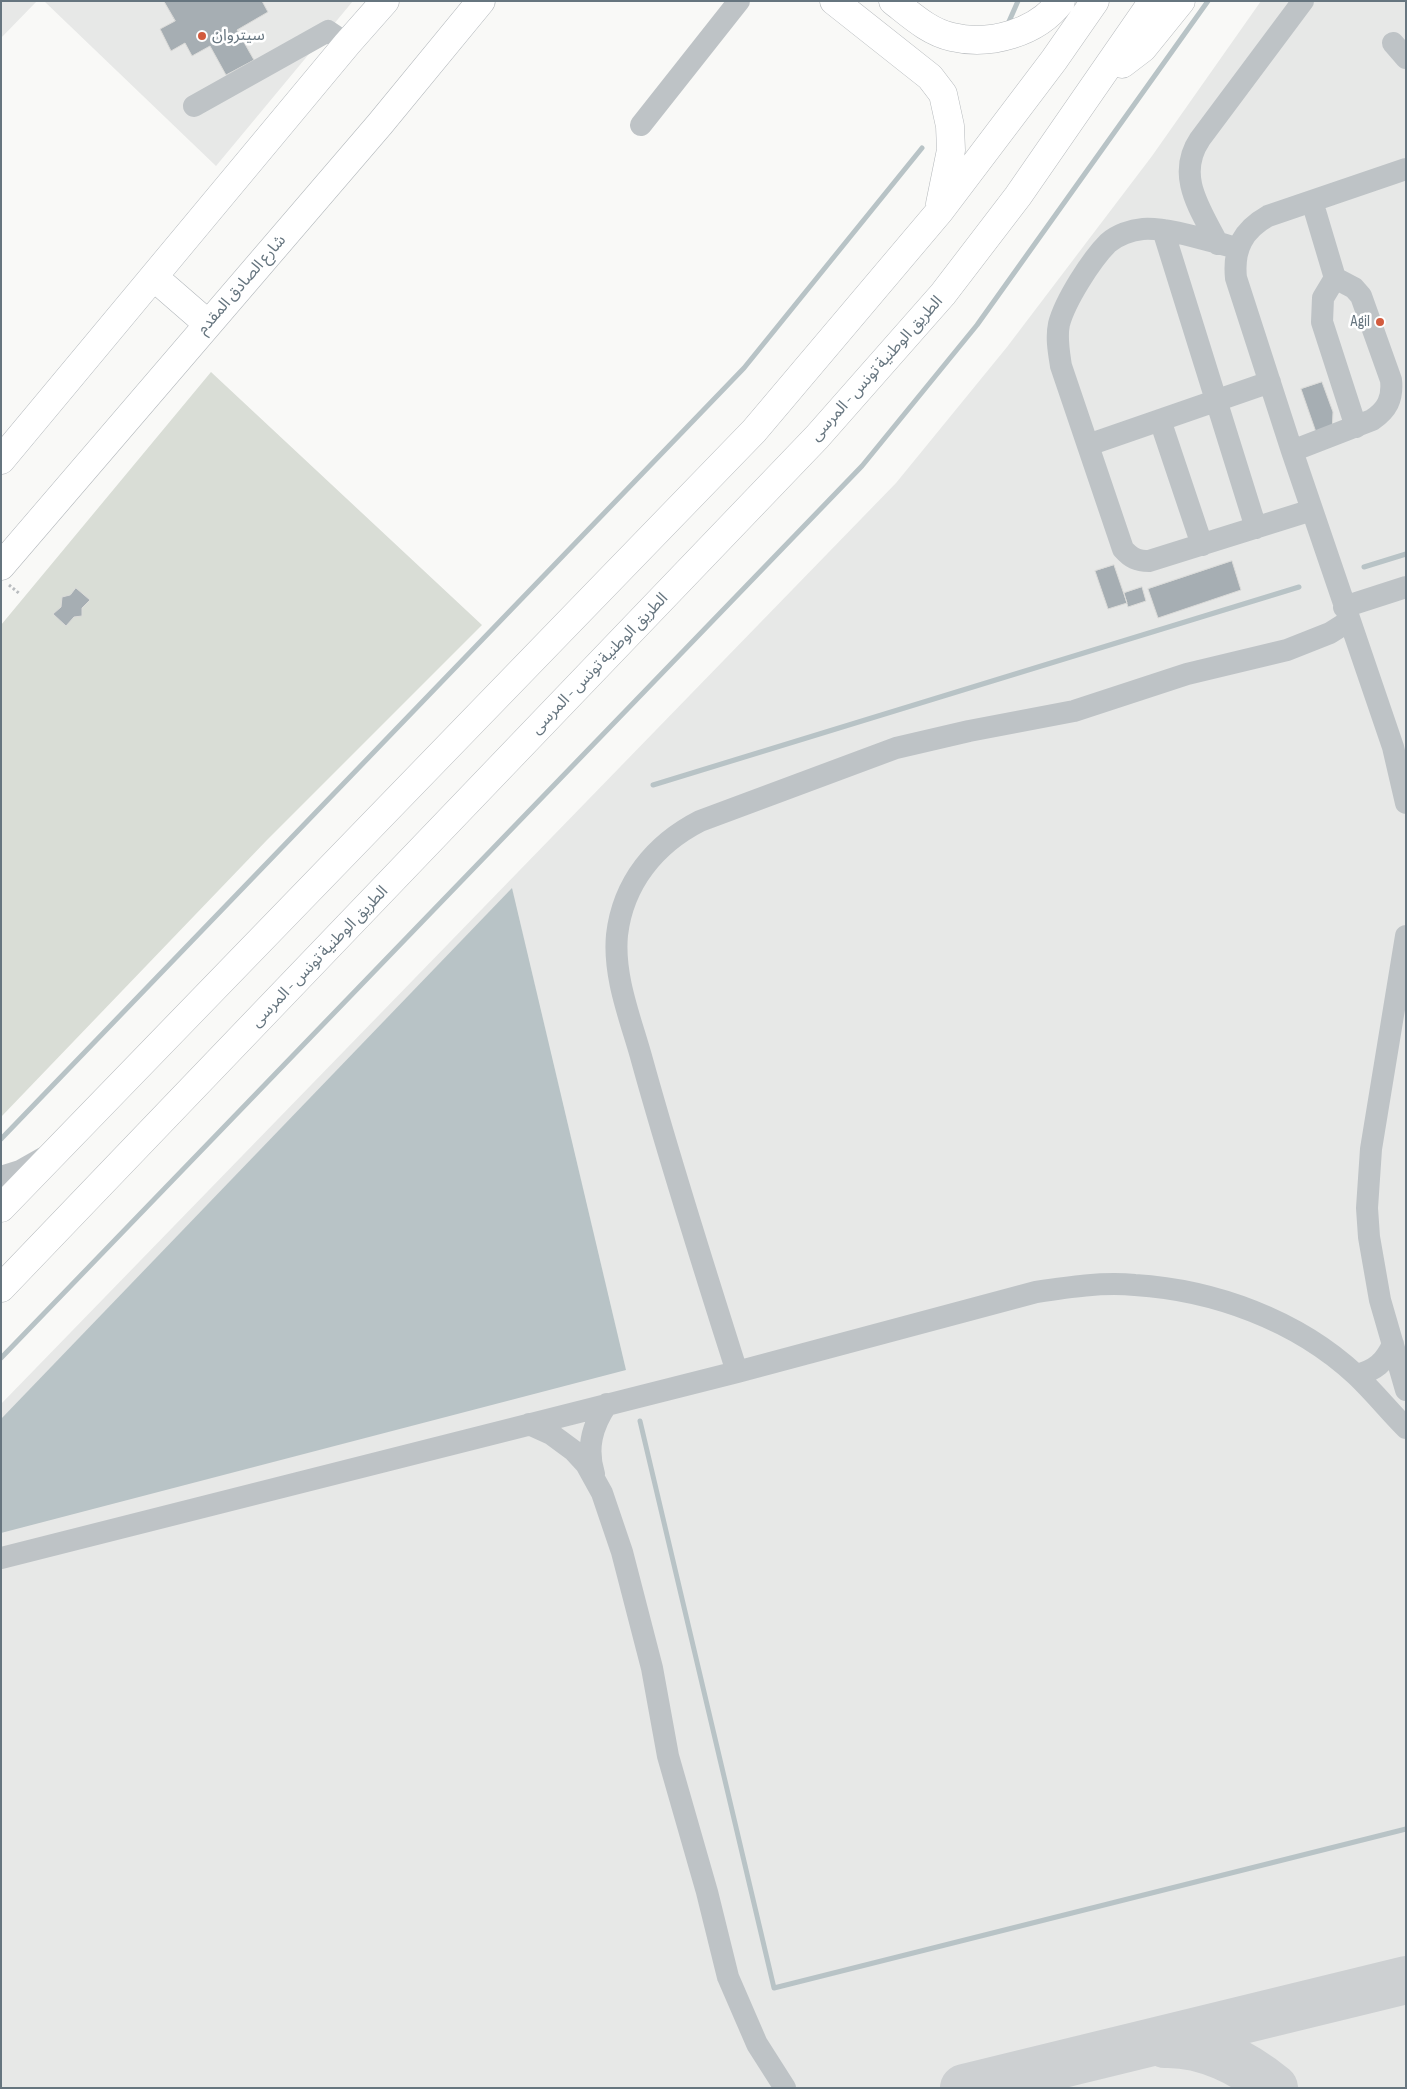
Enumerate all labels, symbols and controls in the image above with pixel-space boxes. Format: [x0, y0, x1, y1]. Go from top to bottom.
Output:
place label: سيتروان [212, 26, 265, 46]
marker: سيتروان [196, 30, 208, 42]
street label: شارع الصادق المقدم [194, 231, 290, 339]
street label: الطريق الوطنية تونس - المرسى [807, 292, 947, 446]
place label: Agil [1351, 312, 1370, 332]
marker: Agil [1374, 316, 1386, 328]
street label: الطريق الوطنية تونس - المرسى [527, 589, 673, 739]
street label: الطريق الوطنية تونس - المرسى [247, 882, 393, 1032]

